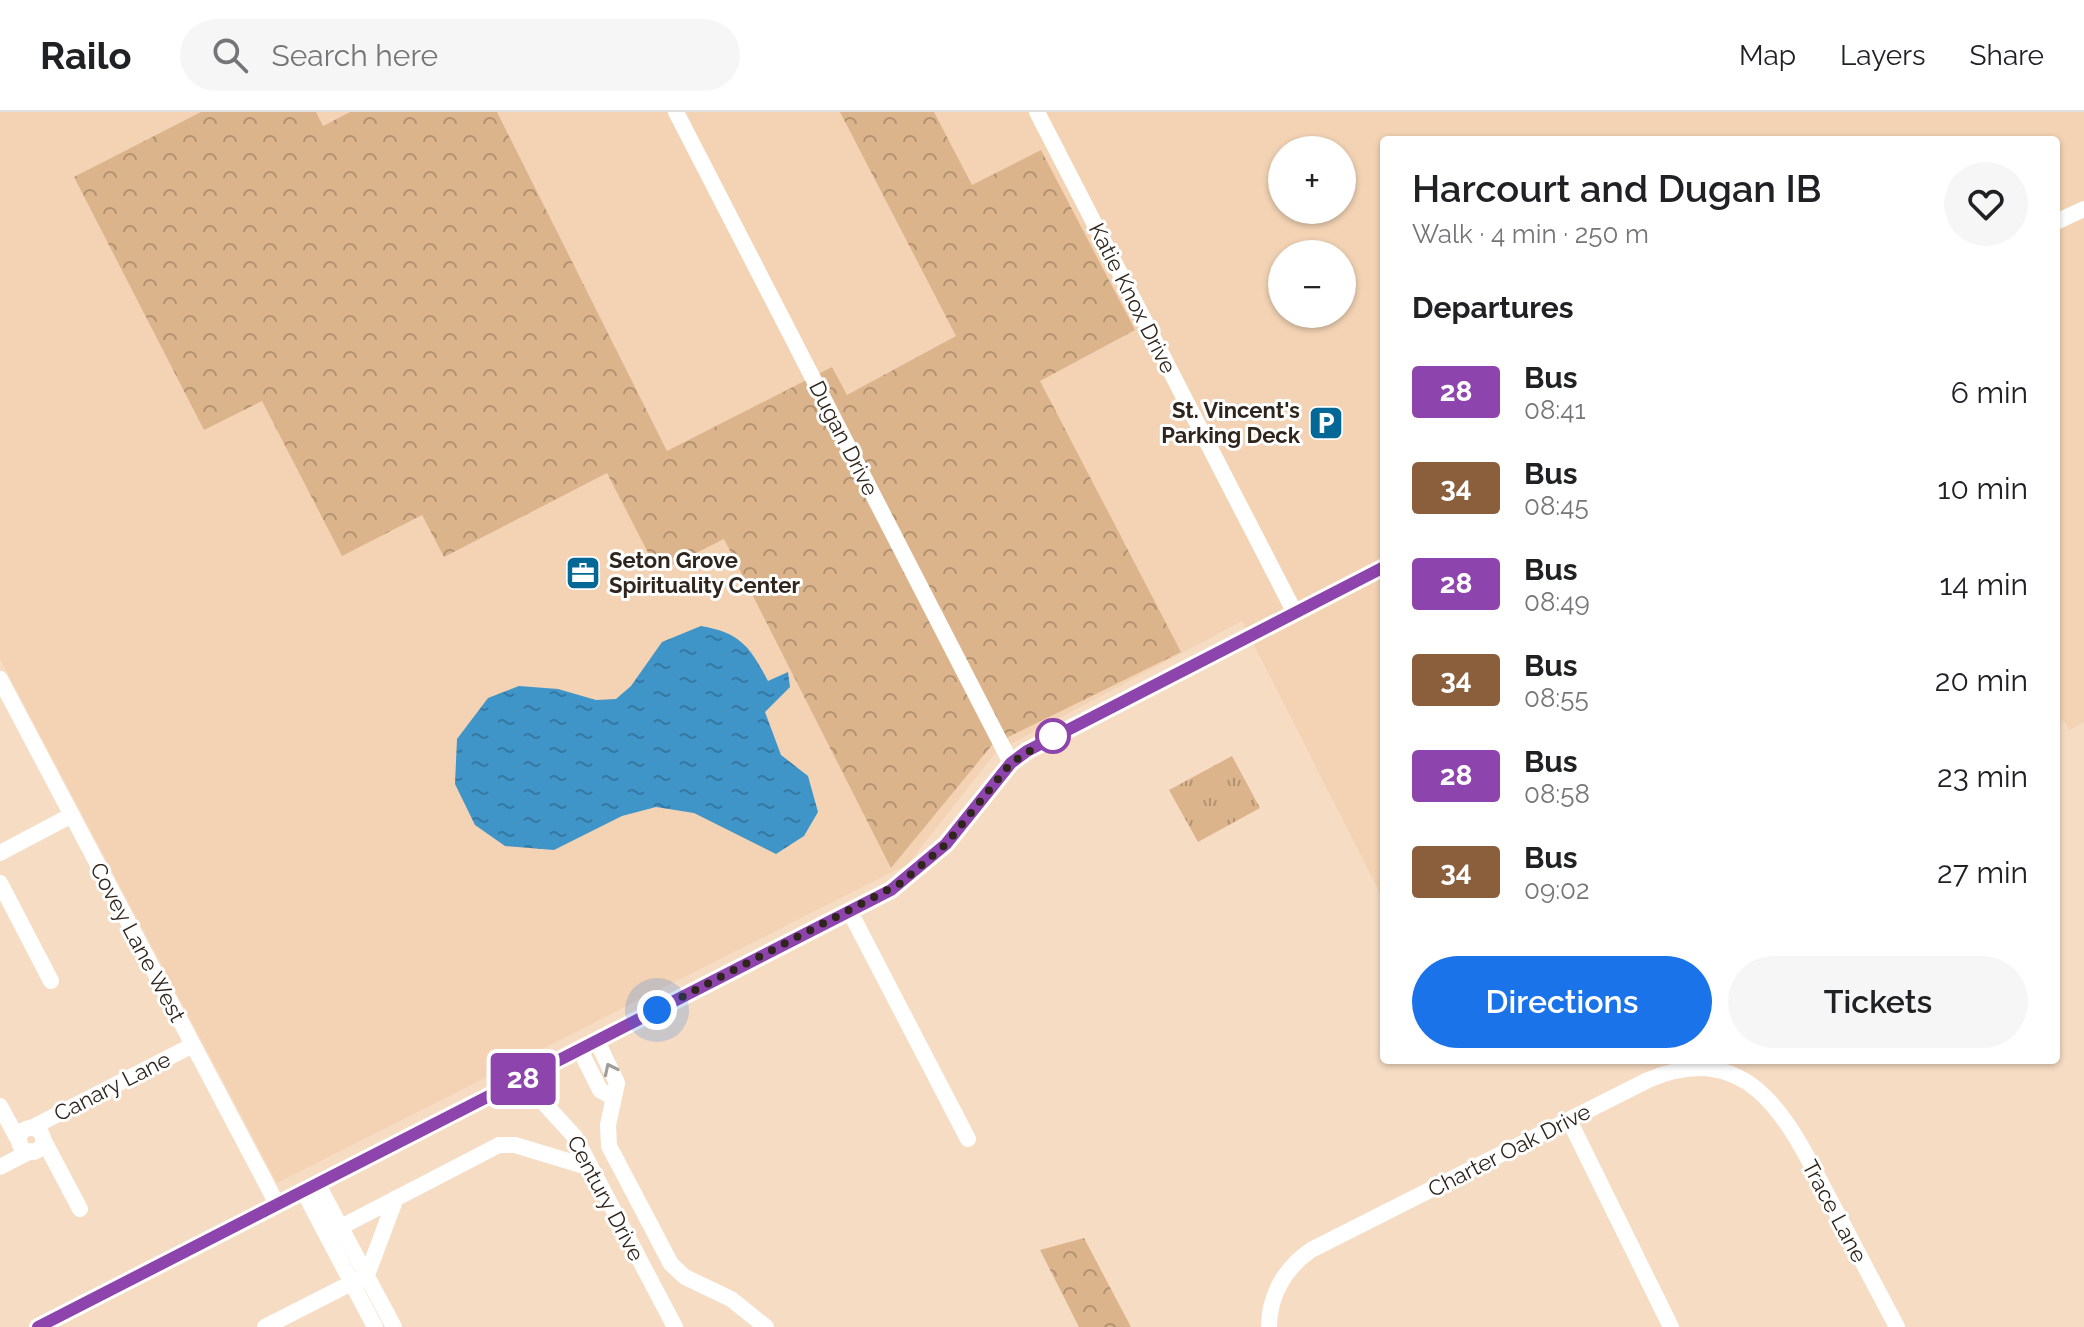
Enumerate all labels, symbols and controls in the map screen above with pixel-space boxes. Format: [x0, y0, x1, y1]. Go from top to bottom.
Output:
search box [180, 19, 740, 91]
text: Railo [40, 33, 132, 78]
icon: search [208, 33, 252, 77]
text: Search here [272, 38, 438, 73]
text: Map [1739, 39, 1796, 72]
text: Layers [1840, 39, 1926, 72]
text: Share [1970, 39, 2044, 72]
map controls [1268, 136, 1356, 328]
button: + [1268, 136, 1356, 224]
button: heart [1944, 162, 2028, 246]
text: Harcourt and Dugan IB [1412, 166, 1821, 211]
street label: Katie Knox Drive [1084, 218, 1182, 378]
text: Walk · 4 min · 250 m [1412, 219, 1649, 249]
button: − [1268, 240, 1356, 328]
text: Departures [1412, 290, 1574, 325]
text: Bus [1524, 360, 1578, 395]
text: 28 [1440, 375, 1472, 408]
text: 6 min [1951, 375, 2028, 410]
street label: Dugan Drive [804, 376, 884, 500]
text: 08:41 [1524, 395, 1586, 425]
place label: St. Vincent's Parking Deck [1161, 397, 1301, 448]
parking icon: St. Vincent's Parking Deck [1307, 404, 1345, 442]
text: Bus [1524, 456, 1578, 491]
text: 34 [1440, 471, 1472, 504]
text: 10 min [1938, 471, 2028, 506]
text: 08:45 [1524, 491, 1589, 521]
place label: Seton Grove Spirituality Center [609, 547, 801, 598]
text: Bus [1524, 552, 1578, 587]
office icon: Seton Grove Spirituality Center [564, 554, 602, 592]
text: 28 [1440, 567, 1472, 600]
text: 14 min [1940, 567, 2028, 602]
text: 08:49 [1524, 587, 1590, 617]
text: Bus [1524, 648, 1578, 683]
text: 34 [1440, 663, 1472, 696]
text: 20 min [1935, 663, 2028, 698]
text: 08:55 [1524, 683, 1589, 713]
unlabelled marker [1036, 719, 1070, 753]
text: Bus [1524, 744, 1578, 779]
text: 28 [1440, 759, 1472, 792]
text: 23 min [1937, 759, 2028, 794]
text: 08:58 [1524, 779, 1590, 809]
text: Bus [1524, 840, 1578, 875]
text: 34 [1440, 855, 1472, 888]
text: 27 min [1937, 855, 2028, 890]
street label: Covey Lane West [85, 858, 191, 1027]
text: 09:02 [1524, 875, 1590, 905]
button: Directions [1412, 956, 1712, 1048]
button: Tickets [1728, 956, 2028, 1048]
your location [637, 990, 677, 1030]
street label: Canary Lane [49, 1046, 175, 1126]
line badge: 28 [487, 1053, 559, 1105]
text: 28 [507, 1062, 539, 1095]
one-way arrow [604, 1063, 620, 1077]
street label: Charter Oak Drive [1423, 1098, 1595, 1202]
street label: Century Drive [562, 1131, 650, 1265]
street label: Trace Lane [1797, 1155, 1873, 1267]

